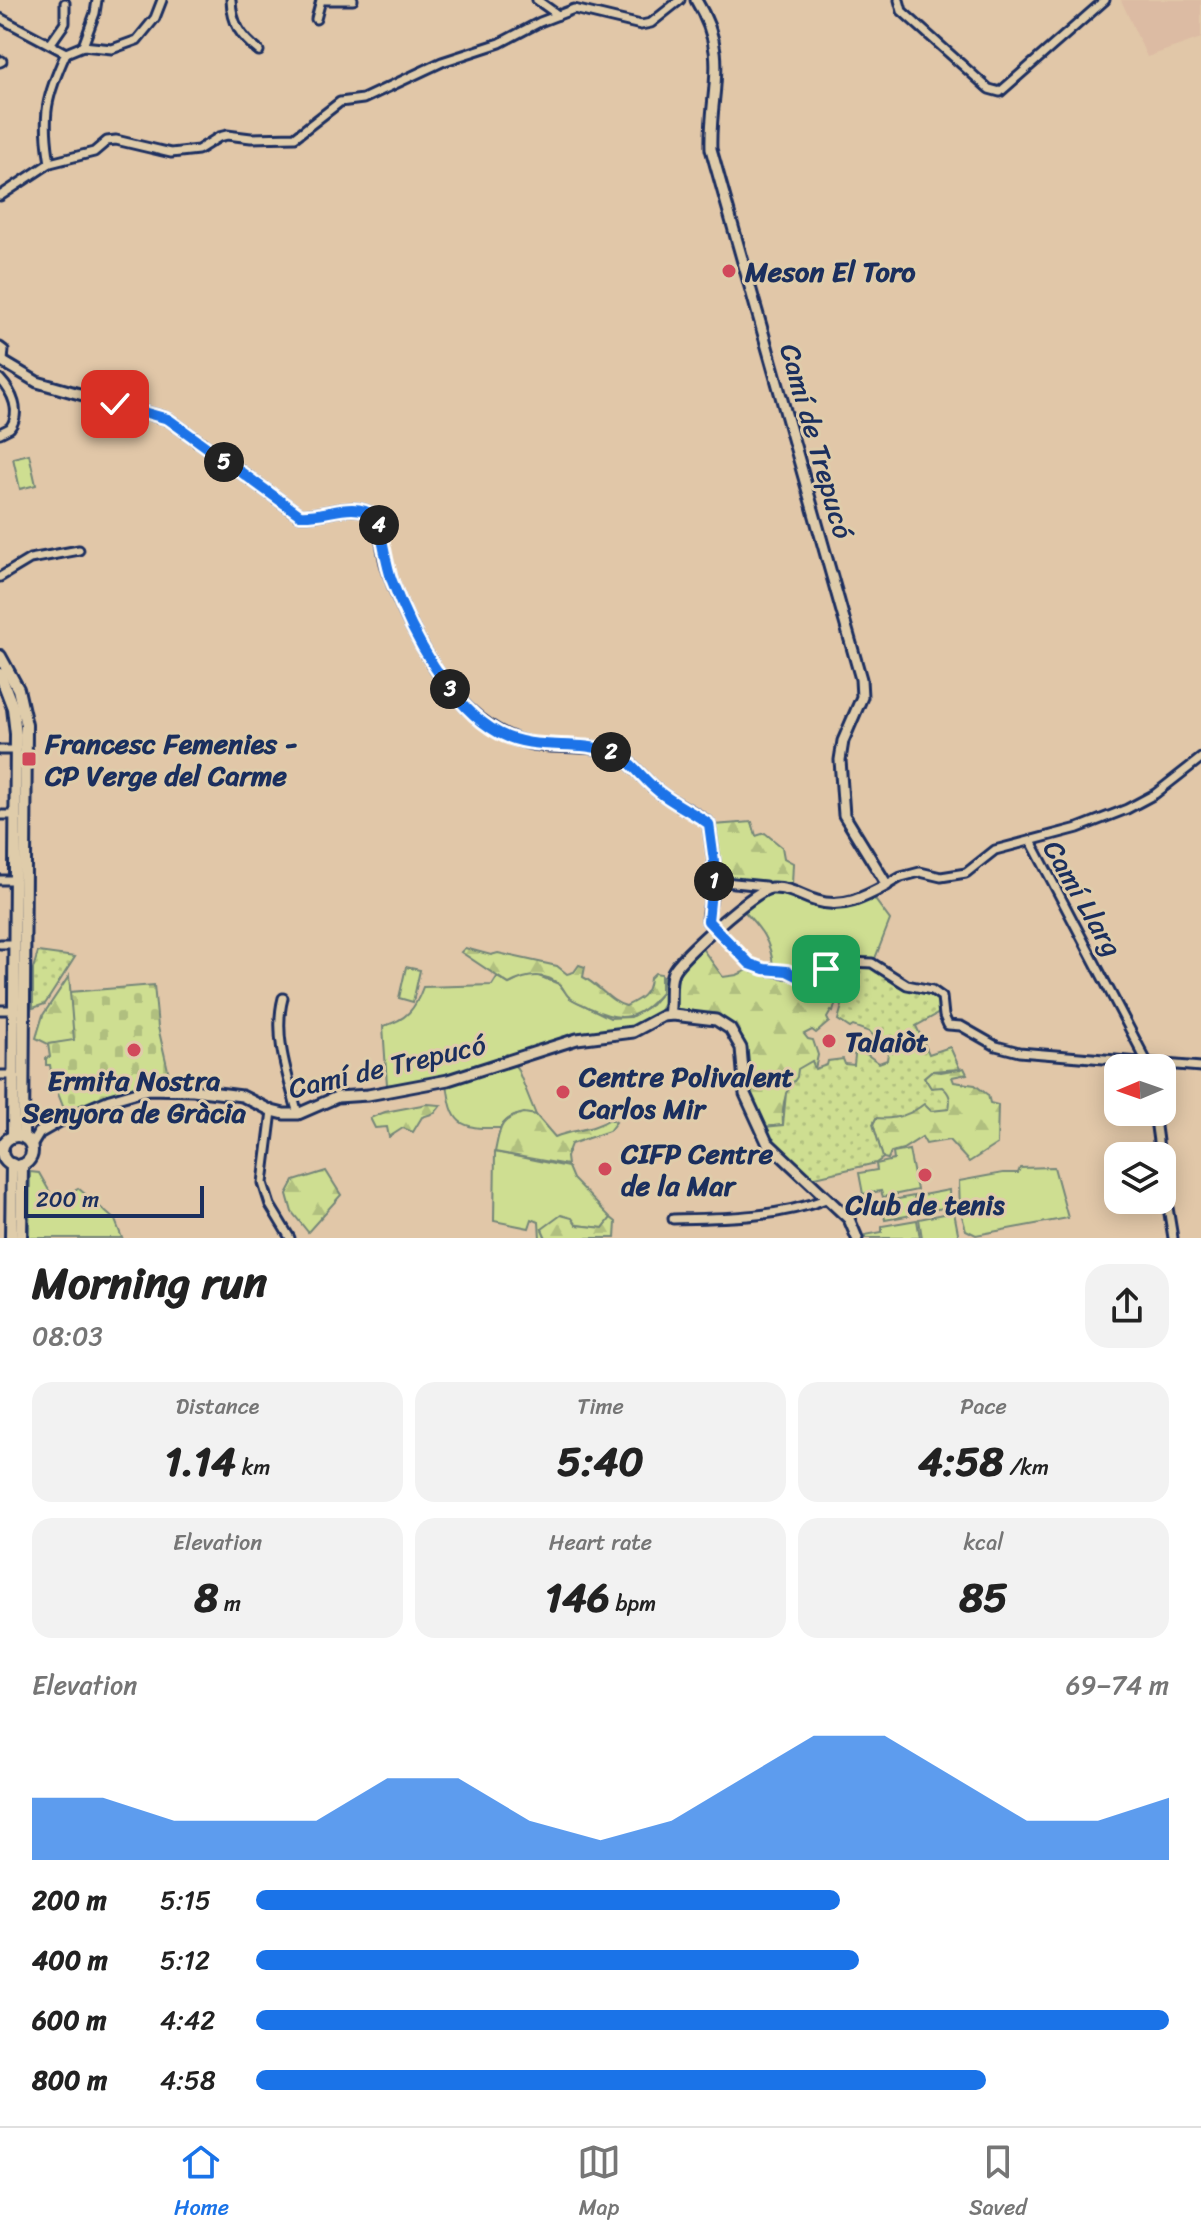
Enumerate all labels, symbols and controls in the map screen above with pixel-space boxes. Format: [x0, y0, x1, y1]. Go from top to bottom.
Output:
place label: Meson El Toro [744, 247, 916, 296]
marker: Meson El Toro [720, 262, 738, 280]
street label: Camí de Trepucó [765, 338, 868, 545]
pin [81, 370, 149, 438]
icon: check [93, 382, 137, 426]
pin: 5 [204, 442, 244, 482]
text: 5 [217, 442, 231, 481]
pin: 4 [359, 505, 399, 545]
text: 4 [372, 505, 386, 544]
pin: 3 [430, 669, 470, 709]
text: 3 [444, 669, 456, 708]
place label: Francesc Femenies - CP Verge del Carme [44, 719, 298, 800]
pin: 2 [591, 732, 631, 772]
text: 2 [605, 732, 617, 771]
marker: Francesc Femenies - CP Verge del Carme [20, 750, 38, 768]
street label: Camí Llarg [1029, 830, 1136, 966]
pin: 1 [694, 861, 734, 901]
text: 1 [709, 861, 719, 900]
pin [792, 935, 860, 1003]
icon: arrive [804, 947, 848, 991]
place label: Talaiòt [845, 1017, 929, 1066]
street label: Camí de Trepucó [284, 1020, 491, 1113]
marker: Talaiòt [820, 1032, 838, 1050]
marker: Ermita Nostra Senyora de Gràcia [125, 1041, 143, 1059]
place label: Centre Polivalent Carlos Mir [578, 1052, 795, 1133]
north arrow [1104, 1054, 1176, 1126]
map controls [1104, 1054, 1176, 1214]
place label: Ermita Nostra Senyora de Gràcia [21, 1056, 247, 1137]
marker: Centre Polivalent Carlos Mir [554, 1083, 572, 1101]
place label: CIFP Centre de la Mar [620, 1129, 774, 1210]
button: layers [1104, 1142, 1176, 1214]
marker: CIFP Centre de la Mar [596, 1160, 614, 1178]
marker: Club de tenis [916, 1166, 934, 1184]
text: 200 m [36, 1180, 99, 1219]
place label: Club de tenis [844, 1180, 1005, 1229]
scale bar [24, 1182, 204, 1218]
text: Morning run [32, 1244, 267, 1322]
button: share [1085, 1264, 1169, 1348]
text: 08:03 [32, 1313, 103, 1359]
text: Distance [176, 1387, 259, 1426]
text: Time [577, 1387, 624, 1426]
text: Pace [960, 1387, 1007, 1426]
text: 1.14 [165, 1426, 236, 1497]
text: 5:40 [557, 1426, 644, 1497]
text: 4:58 [918, 1426, 1004, 1497]
text: km [236, 1448, 270, 1487]
text: /km [1004, 1448, 1049, 1487]
text: Elevation [173, 1523, 262, 1562]
text: Heart rate [549, 1523, 652, 1562]
text: kcal [964, 1523, 1003, 1562]
text: 8 [194, 1562, 218, 1633]
text: 146 [545, 1562, 610, 1633]
text: 85 [959, 1562, 1008, 1633]
text: m [218, 1584, 241, 1623]
text: bpm [610, 1584, 656, 1623]
text: Elevation [32, 1662, 137, 1708]
text: 69–74 m [1066, 1662, 1169, 1708]
text: 200 m [32, 1877, 107, 1923]
text: 5:15 [160, 1877, 211, 1923]
text: 400 m [32, 1937, 108, 1983]
text: 5:12 [160, 1937, 210, 1983]
text: 600 m [32, 1997, 106, 2043]
text: 4:42 [160, 1997, 215, 2043]
text: 800 m [32, 2057, 107, 2103]
text: 4:58 [160, 2057, 216, 2103]
tab: Home [174, 2140, 229, 2227]
tab: Map [577, 2140, 621, 2227]
tab: Saved [969, 2140, 1027, 2227]

